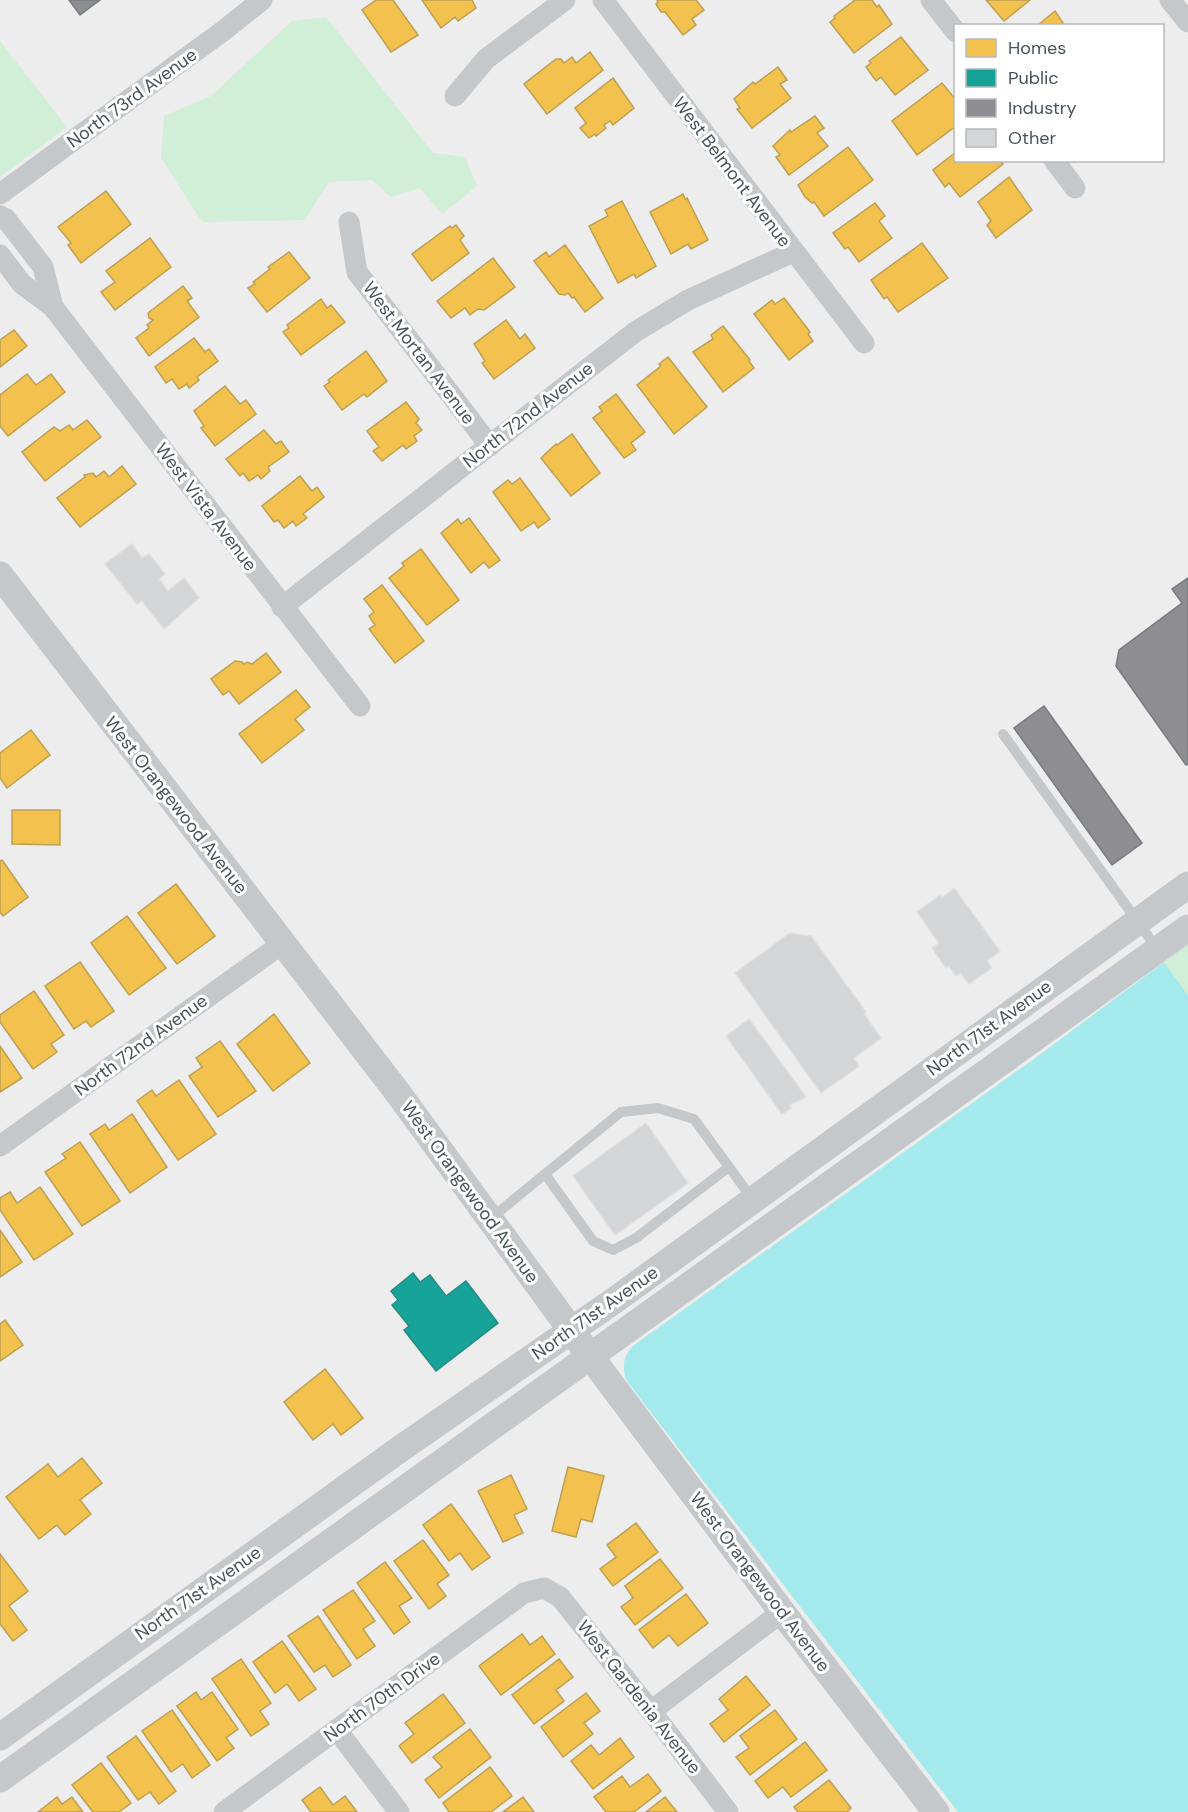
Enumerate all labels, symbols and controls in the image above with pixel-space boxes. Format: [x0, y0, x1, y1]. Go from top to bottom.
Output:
legend [954, 24, 1164, 162]
text: Homes [1008, 36, 1066, 60]
street label: North 73rd Avenue [62, 43, 202, 153]
text: Public [1008, 66, 1059, 90]
street label: West Belmont Avenue [668, 92, 796, 252]
text: Industry [1008, 96, 1077, 120]
text: Other [1008, 126, 1057, 150]
street label: West Mortan Avenue [357, 277, 481, 429]
street label: North 72nd Avenue [458, 357, 598, 473]
street label: West Vista Avenue [150, 438, 262, 576]
street label: West Orangewood Avenue [99, 711, 253, 899]
street label: North 71st Avenue [922, 975, 1056, 1081]
street label: North 72nd Avenue [70, 989, 212, 1101]
street label: West Orangewood Avenue [396, 1096, 544, 1288]
street label: North 71st Avenue [527, 1260, 663, 1366]
street label: West Orangewood Avenue [684, 1487, 836, 1677]
street label: North 71st Avenue [130, 1540, 266, 1646]
street label: West Gardenia Avenue [571, 1615, 707, 1779]
street label: North 70th Drive [319, 1647, 445, 1747]

